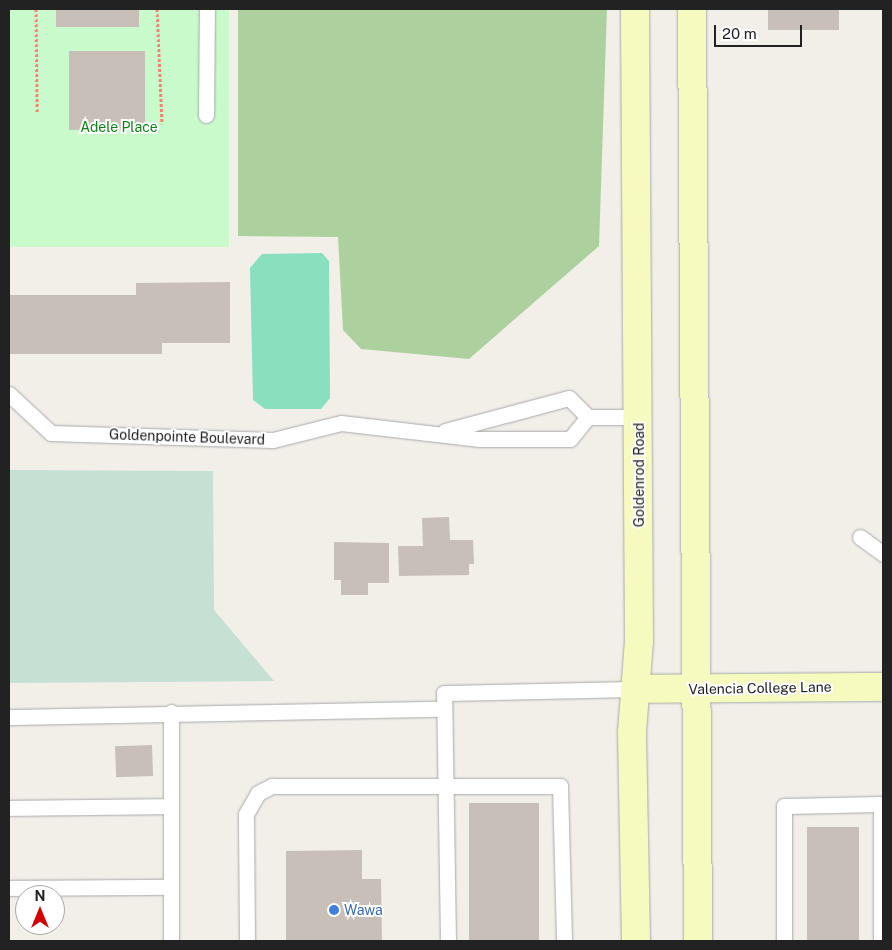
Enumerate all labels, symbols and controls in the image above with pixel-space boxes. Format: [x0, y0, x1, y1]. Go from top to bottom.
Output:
scale bar [717, 15, 804, 47]
text: 20 m [722, 25, 757, 42]
park label: Adele Place [80, 119, 158, 135]
street label: Goldenrod Road [631, 423, 647, 527]
street label: Goldenpointe Boulevard [109, 426, 265, 448]
street label: Valencia College Lane [688, 678, 832, 698]
north arrow [15, 885, 65, 935]
text: N [35, 888, 45, 904]
place label: Wawa [344, 902, 383, 918]
marker: Wawa [328, 904, 340, 916]

